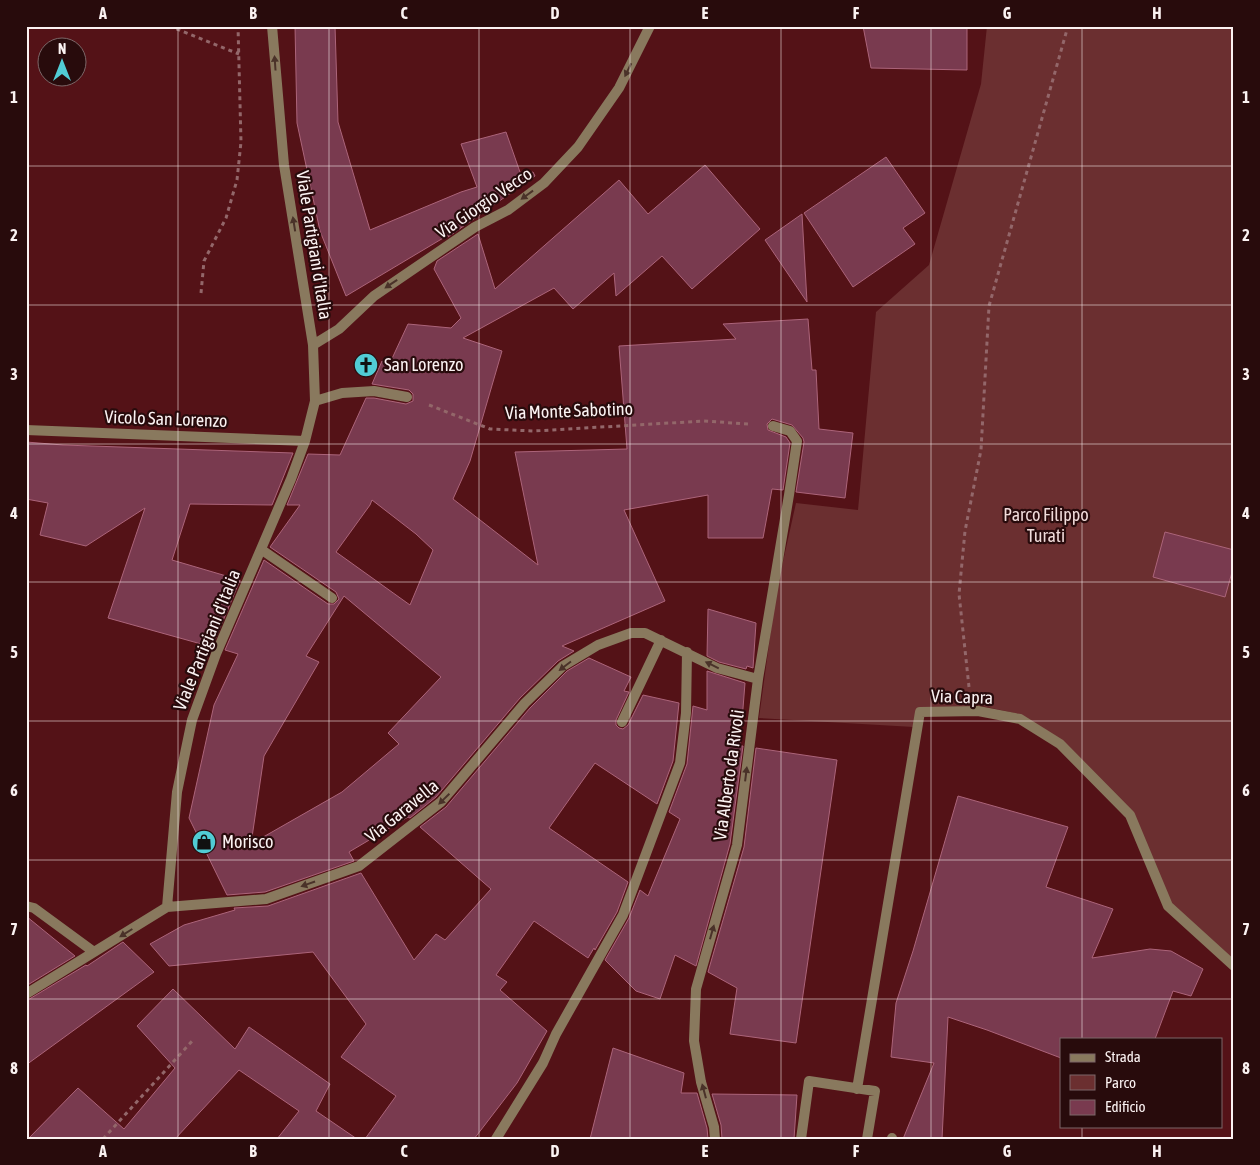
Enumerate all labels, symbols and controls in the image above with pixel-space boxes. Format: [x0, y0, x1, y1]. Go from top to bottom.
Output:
text: A [98, 4, 107, 22]
text: B [249, 4, 257, 22]
text: C [400, 4, 408, 22]
text: D [551, 4, 560, 22]
text: E [702, 4, 709, 22]
text: F [853, 4, 860, 22]
text: G [1003, 4, 1012, 22]
text: H [1152, 4, 1162, 22]
north arrow [38, 38, 88, 88]
text: N [58, 41, 66, 57]
one-way arrow [270, 54, 278, 70]
one-way arrow [624, 63, 632, 77]
text: 1 [10, 88, 18, 106]
text: 1 [1242, 88, 1250, 106]
street label: Via Giorgio Vecco [432, 163, 536, 243]
street label: Viale Partigiani d'Italia [292, 169, 337, 321]
one-way arrow [520, 190, 534, 200]
one-way arrow [290, 216, 298, 232]
text: 2 [10, 226, 18, 244]
text: 2 [1242, 226, 1250, 244]
one-way arrow [384, 279, 398, 289]
church icon: San Lorenzo [353, 352, 379, 378]
place label: San Lorenzo [384, 354, 464, 375]
text: 3 [10, 365, 18, 383]
text: 3 [1242, 365, 1250, 383]
street label: Via Monte Sabotino [505, 398, 633, 423]
street label: Vicolo San Lorenzo [104, 406, 228, 431]
text: 4 [9, 504, 18, 522]
park label: Parco Filippo Turati [1003, 504, 1089, 546]
text: 4 [1241, 504, 1250, 522]
street label: Viale Partigiani d'Italia [169, 566, 244, 713]
text: 5 [10, 643, 18, 661]
text: 5 [1242, 643, 1250, 661]
one-way arrow [558, 661, 572, 671]
one-way arrow [704, 661, 719, 669]
street label: Via Capra [931, 685, 993, 708]
street label: Via Alberto da Rivoli [709, 708, 748, 842]
one-way arrow [742, 765, 750, 781]
street label: Via Garavella [361, 775, 443, 847]
text: 6 [10, 781, 18, 799]
text: 6 [1242, 781, 1250, 799]
one-way arrow [438, 793, 450, 805]
shop icon: Morisco [191, 829, 217, 855]
place label: Morisco [222, 831, 273, 852]
one-way arrow [301, 881, 316, 888]
text: 7 [10, 920, 18, 938]
text: 7 [1242, 920, 1250, 938]
one-way arrow [709, 925, 717, 940]
one-way arrow [119, 928, 132, 937]
legend [1060, 1038, 1222, 1128]
text: Strada [1105, 1048, 1141, 1065]
text: 8 [10, 1059, 18, 1077]
text: 8 [1242, 1059, 1250, 1077]
text: Parco [1105, 1074, 1136, 1091]
one-way arrow [700, 1084, 708, 1099]
text: Edificio [1105, 1098, 1146, 1115]
text: A [98, 1142, 107, 1160]
text: B [249, 1142, 257, 1160]
text: C [400, 1142, 408, 1160]
text: D [551, 1142, 560, 1160]
text: E [702, 1142, 709, 1160]
text: F [853, 1142, 860, 1160]
text: G [1003, 1142, 1012, 1160]
text: H [1152, 1142, 1162, 1160]

